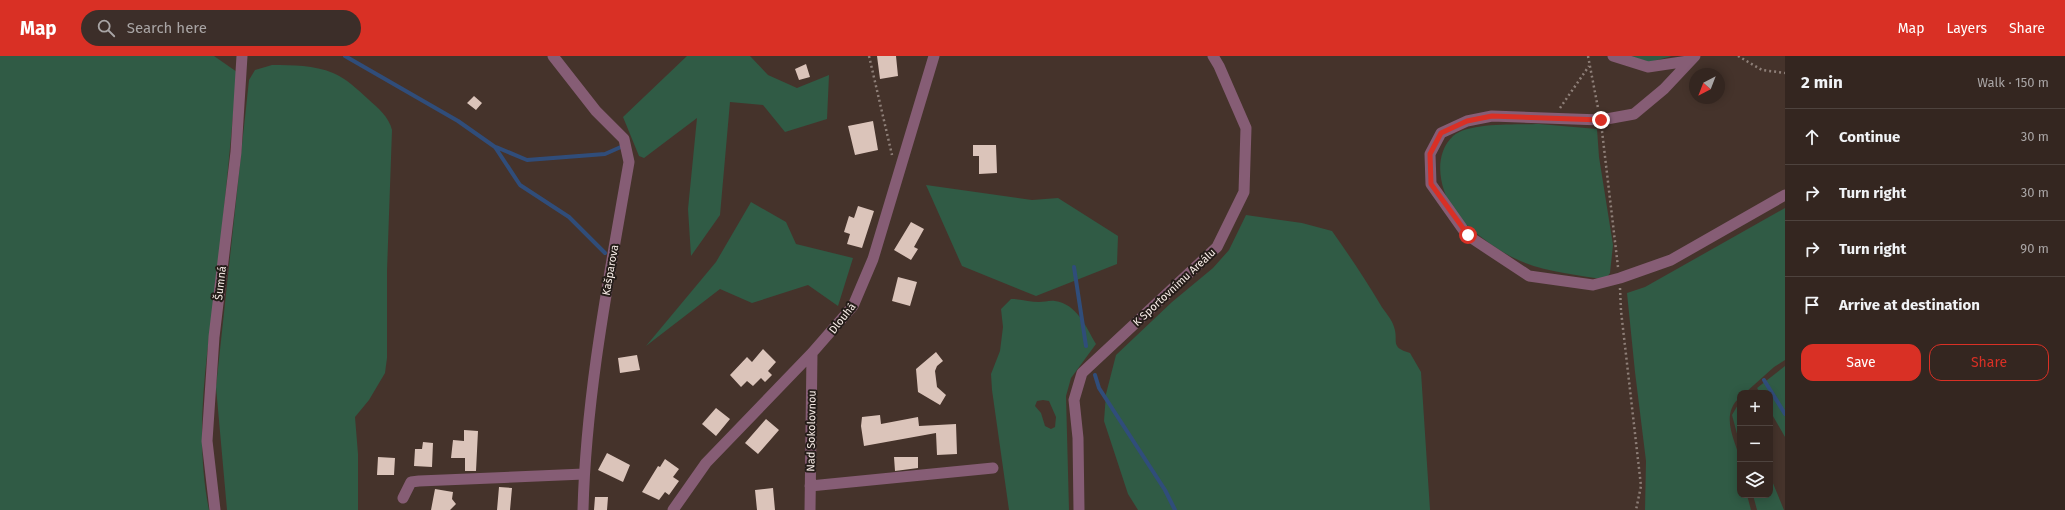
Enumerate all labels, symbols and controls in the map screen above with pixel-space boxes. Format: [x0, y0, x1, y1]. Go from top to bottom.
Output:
search box [81, 10, 361, 46]
text: Map [20, 17, 57, 40]
icon: search [95, 17, 117, 39]
text: Search here [127, 19, 207, 37]
text: Map [1898, 20, 1924, 37]
text: Layers [1946, 20, 1987, 37]
text: Share [2009, 20, 2045, 37]
north arrow [1689, 68, 1725, 104]
text: 2 min [1801, 72, 1843, 93]
text: Walk · 150 m [1977, 75, 2049, 90]
route end [1592, 111, 1610, 129]
icon: ahead [1801, 126, 1823, 148]
text: Continue [1839, 128, 1900, 146]
text: 30 m [2021, 129, 2049, 144]
icon: right [1801, 182, 1823, 204]
text: Turn right [1839, 184, 1906, 202]
text: 30 m [2021, 185, 2049, 200]
route start [1459, 226, 1477, 244]
icon: right [1801, 238, 1823, 260]
text: Turn right [1839, 240, 1906, 258]
text: 90 m [2020, 241, 2049, 256]
street label: Kašparova [600, 244, 621, 296]
street label: K Sportovnímu Areálu [1130, 246, 1218, 329]
street label: Šumná [211, 265, 229, 301]
icon: arrive [1801, 294, 1823, 316]
text: Arrive at destination [1839, 296, 1980, 314]
street label: Dlouhá [826, 300, 858, 336]
button: Save [1801, 344, 1921, 381]
button: Share [1929, 344, 2049, 381]
street label: Nad Sokolovnou [804, 390, 819, 472]
map controls [1737, 390, 1773, 498]
button: + [1737, 390, 1773, 426]
button: − [1737, 426, 1773, 462]
button: layers [1737, 462, 1773, 498]

